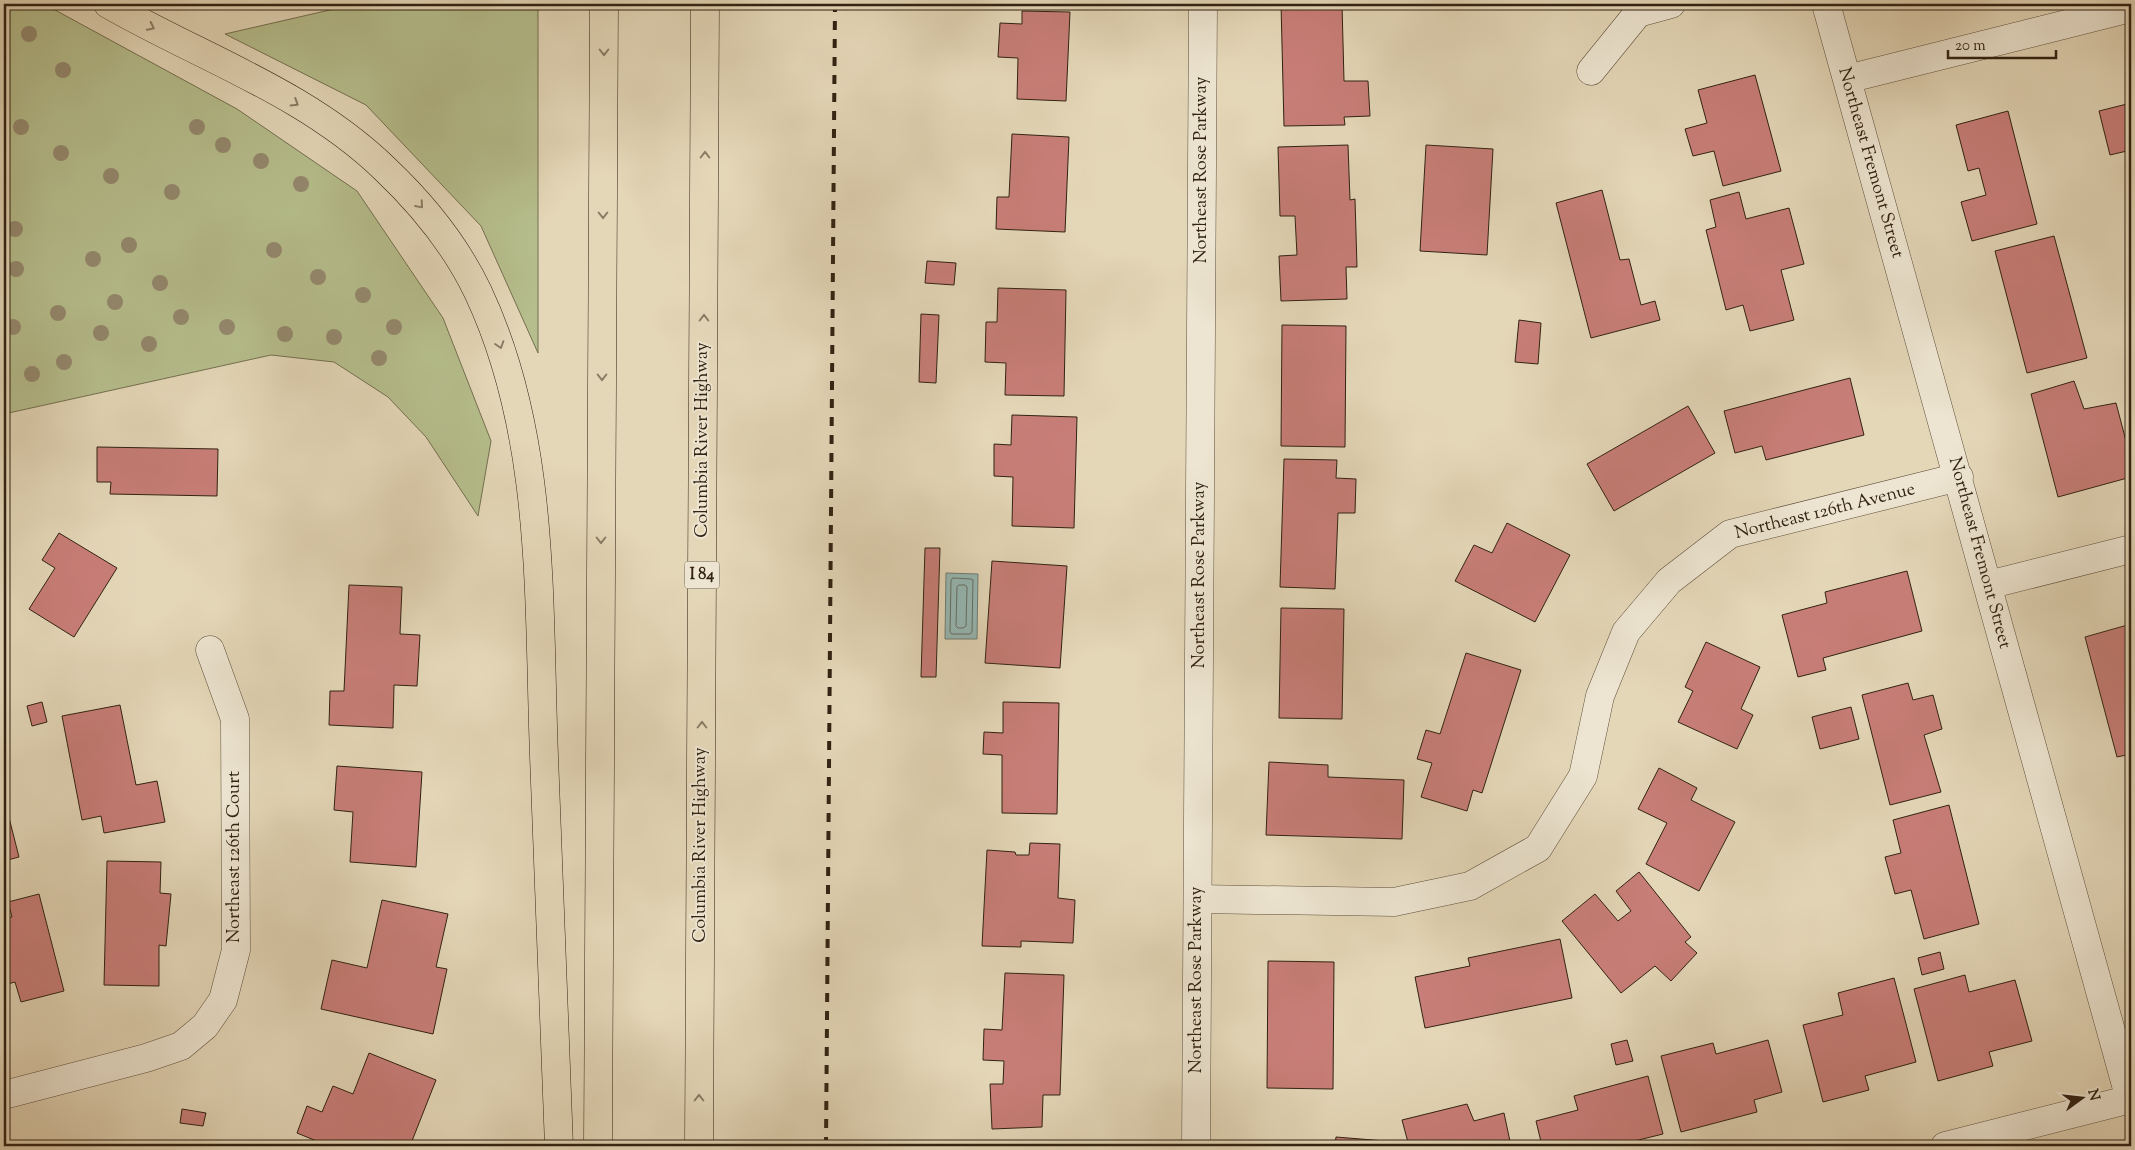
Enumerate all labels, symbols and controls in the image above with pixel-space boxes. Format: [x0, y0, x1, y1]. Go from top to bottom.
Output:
one-way arrow [146, 21, 155, 31]
scale bar [1948, 28, 2055, 60]
text: 20 m [1955, 36, 1986, 57]
one-way arrow [599, 49, 609, 57]
street label: Northeast Fremont Street [1830, 65, 1910, 261]
street label: Northeast Rose Parkway [1189, 76, 1215, 264]
one-way arrow [289, 97, 298, 106]
one-way arrow [700, 151, 710, 158]
one-way arrow [414, 200, 423, 209]
one-way arrow [598, 212, 608, 219]
one-way arrow [699, 313, 709, 321]
one-way arrow [494, 341, 504, 349]
street label: Columbia River Highway [690, 342, 716, 538]
one-way arrow [597, 374, 607, 382]
street label: Northeast Fremont Street [1941, 454, 2017, 652]
street label: Northeast 126th Avenue [1732, 477, 1918, 547]
street label: Northeast Rose Parkway [1187, 481, 1213, 669]
one-way arrow [596, 536, 606, 544]
road number: I 84 [684, 562, 720, 588]
one-way arrow [697, 721, 707, 728]
street label: Columbia River Highway [688, 747, 714, 943]
street label: Northeast 126th Court [222, 771, 248, 943]
street label: Northeast Rose Parkway [1184, 886, 1210, 1074]
north arrow [2058, 1072, 2108, 1122]
text: N [2082, 1087, 2104, 1103]
one-way arrow [694, 1093, 704, 1101]

